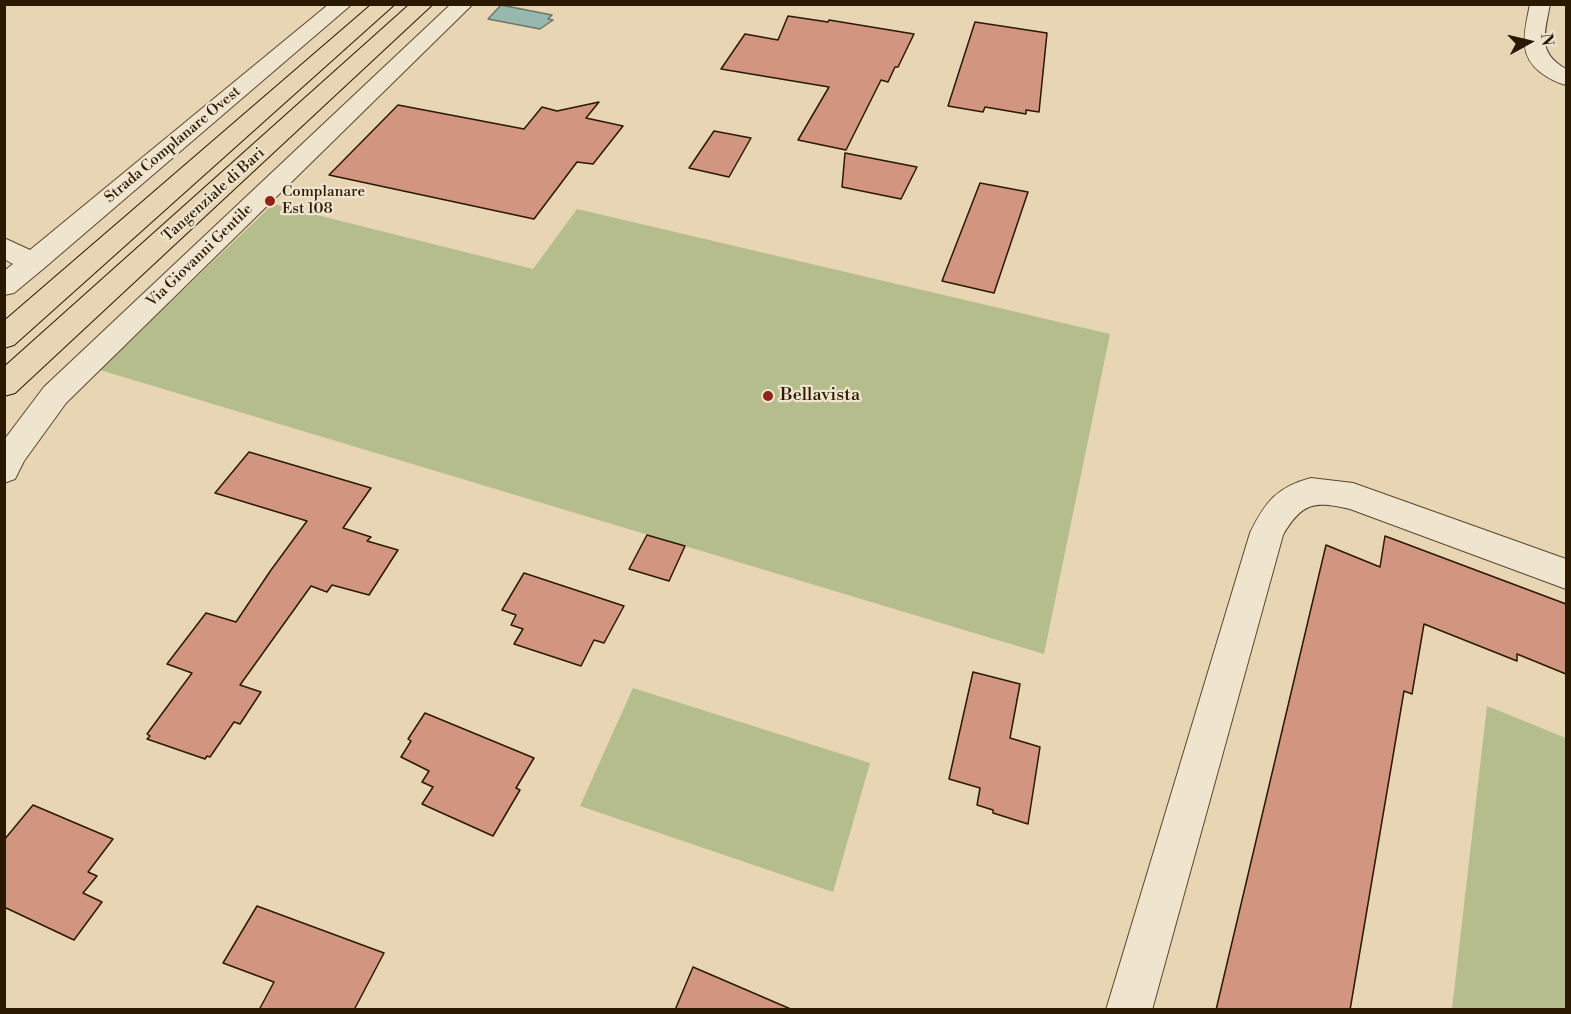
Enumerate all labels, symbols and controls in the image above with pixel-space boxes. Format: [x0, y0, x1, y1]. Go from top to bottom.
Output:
north arrow [1499, 12, 1559, 72]
text: N [1536, 32, 1558, 47]
street label: Strada Complanare Ovest [101, 83, 245, 207]
street label: Tangenziale di Bari [159, 144, 269, 246]
place label: Complanare Est 108 [282, 183, 365, 218]
marker: Complanare Est 108 [263, 194, 277, 208]
street label: Via Giovanni Gentile [143, 201, 257, 311]
place label: Bellavista [780, 385, 860, 407]
marker: Bellavista [761, 389, 775, 403]

